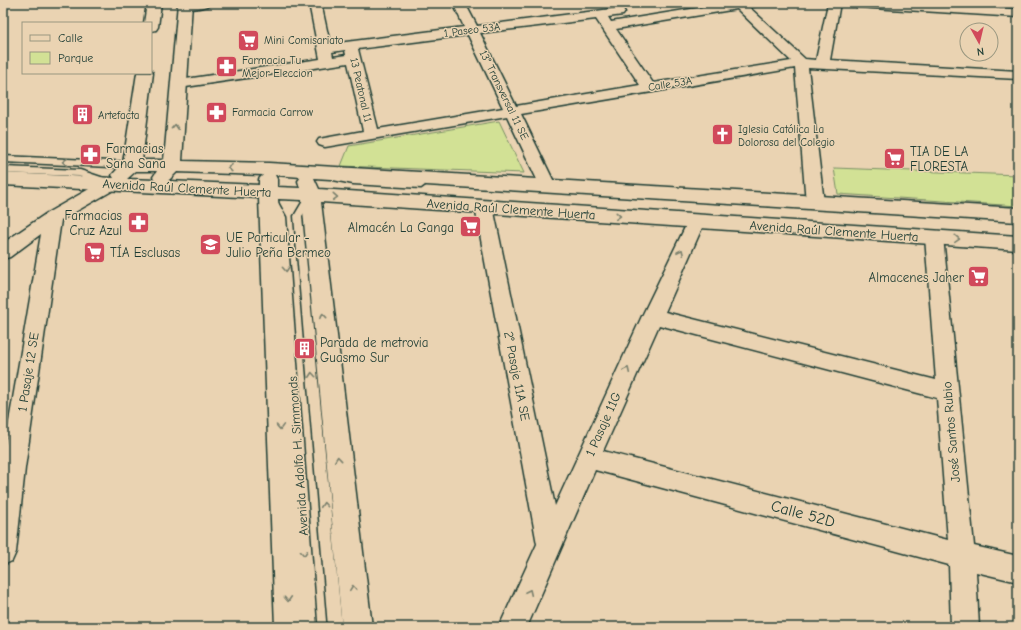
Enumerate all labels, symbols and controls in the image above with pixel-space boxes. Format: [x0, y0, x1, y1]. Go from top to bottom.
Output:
street label: 1 Paseo 53A [443, 20, 502, 40]
legend [22, 22, 152, 74]
north arrow [959, 22, 999, 62]
supermarket icon: Mini Comisariato [236, 27, 262, 53]
text: Calle [58, 31, 83, 45]
place label: Mini Comisariato [264, 34, 344, 47]
text: N [976, 44, 985, 58]
street label: 13° Transversal 11 SE [477, 48, 532, 142]
text: Parque [58, 51, 93, 65]
pharmacy icon: Farmacia Tu Mejor Eleccion [214, 53, 240, 79]
place label: Farmacia Tu Mejor Eleccion [242, 54, 313, 80]
street label: 13 Peatonal 11 [347, 57, 375, 123]
street label: Calle 53A [647, 74, 694, 94]
pharmacy icon: Farmacia Carrow [203, 99, 229, 125]
building icon: Artefacta [69, 102, 95, 128]
place label: Farmacia Carrow [232, 106, 313, 119]
place label: Artefacta [98, 109, 139, 122]
church icon: Iglesia Católica La Dolorosa del Colegio [709, 122, 735, 148]
place label: Iglesia Católica La Dolorosa del Colegio [738, 123, 835, 149]
one-way arrow [171, 124, 180, 130]
place label: Farmacias Sana Sana [106, 141, 166, 171]
pharmacy icon: Farmacias Sana Sana [77, 142, 103, 168]
place label: TIA DE LA FLORESTA [910, 144, 969, 174]
supermarket icon: TIA DE LA FLORESTA [881, 145, 907, 171]
one-way arrow [62, 157, 68, 166]
one-way arrow [227, 164, 233, 172]
street label: Avenida Raúl Clemente Huerta [102, 176, 272, 200]
one-way arrow [332, 192, 338, 201]
street label: Avenida Raúl Clemente Huerta [426, 196, 596, 222]
place label: Farmacias Cruz Azul [65, 208, 122, 238]
pharmacy icon: Farmacias Cruz Azul [125, 209, 151, 235]
one-way arrow [615, 211, 621, 220]
supermarket icon: Almacén La Ganga [457, 214, 483, 240]
street label: Avenida Raúl Clemente Huerta [749, 218, 919, 244]
place label: Almacén La Ganga [348, 220, 454, 235]
place label: UE Particular - Julio Peña Bermeo [226, 230, 331, 260]
school or university icon: UE Particular - Julio Peña Bermeo [198, 231, 224, 257]
one-way arrow [954, 234, 960, 243]
supermarket icon: TÍA Esclusas [82, 239, 108, 265]
place label: TÍA Esclusas [110, 244, 180, 260]
one-way arrow [677, 249, 685, 256]
supermarket icon: Almacenes Jaher [966, 264, 992, 290]
one-way arrow [281, 266, 290, 272]
place label: Almacenes Jaher [869, 270, 965, 285]
one-way arrow [319, 313, 328, 319]
street label: 2° Pasaje 11A SE [501, 330, 533, 422]
street label: 1 Pasaje 12 SE [14, 331, 42, 413]
place label: Parada de metrovia Guasmo Sur [320, 335, 429, 365]
building icon: Parada de metrovia Guasmo Sur [292, 336, 318, 362]
one-way arrow [623, 367, 631, 374]
one-way arrow [308, 372, 317, 378]
street label: Avenida Adolfo H. Simmonds [285, 376, 311, 536]
street label: José Santos Rubio [939, 381, 963, 483]
street label: 1 Pasaje 11G [582, 390, 624, 458]
one-way arrow [276, 424, 284, 430]
one-way arrow [334, 456, 343, 462]
street label: Calle 52D [769, 497, 837, 531]
one-way arrow [320, 501, 329, 508]
one-way arrow [300, 549, 309, 556]
one-way arrow [348, 585, 357, 591]
one-way arrow [524, 588, 532, 596]
one-way arrow [284, 596, 293, 602]

